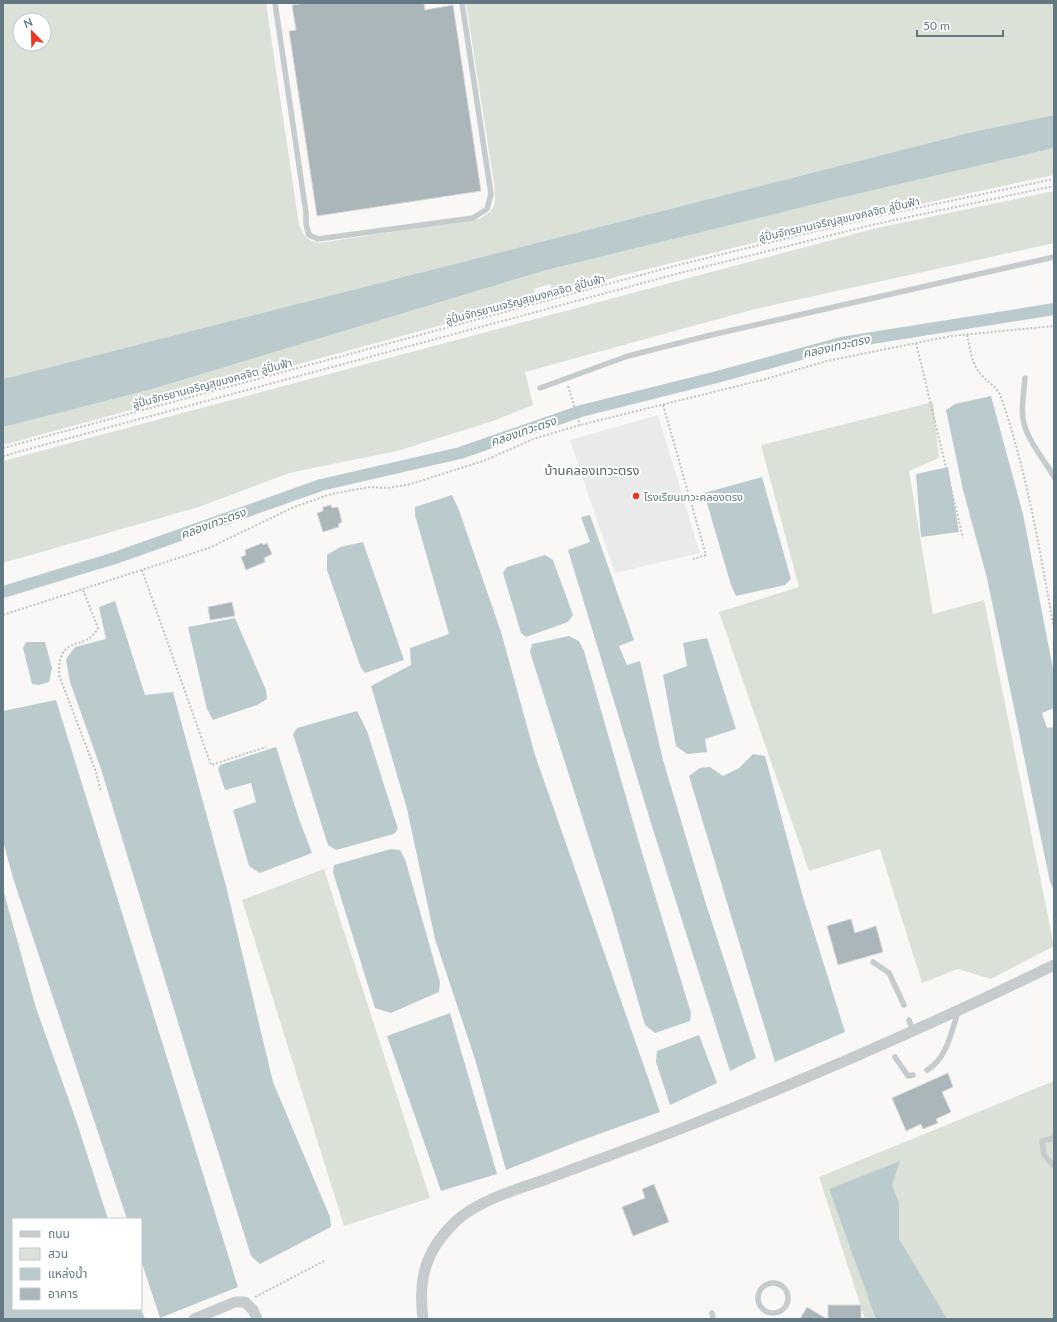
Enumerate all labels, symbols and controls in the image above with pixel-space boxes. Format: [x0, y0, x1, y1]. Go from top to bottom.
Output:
north arrow [12, 12, 52, 52]
scale bar [917, 12, 1003, 38]
text: N [21, 15, 34, 30]
text: 50 m [923, 18, 950, 33]
street label: ลู่ปั่นจักรยานเจริญสุขมงคลจิต ลู่ปั่นฟ้า [757, 194, 921, 245]
street label: ลู่ปั่นจักรยานเจริญสุขมงคลจิต ลู่ปั่นฟ้า [444, 271, 606, 328]
water label: คลองเทวะตรง [801, 331, 871, 361]
street label: ลู่ปั่นจักรยานเจริญสุขมงคลจิต ลู่ปั่นฟ้า [131, 355, 293, 412]
water label: คลองเทวะตรง [488, 413, 558, 449]
district label: บ้านคลองเทวะตรง [544, 462, 640, 478]
place label: โรงเรียนเทวะคลองตรง [644, 490, 743, 503]
marker: โรงเรียนเทวะคลองตรง [631, 491, 641, 501]
water label: คลองเทวะตรง [178, 504, 248, 542]
legend [12, 1218, 142, 1310]
text: ถนน [48, 1226, 70, 1241]
text: สวน [48, 1246, 68, 1261]
text: แหล่งน้ำ [48, 1265, 87, 1281]
text: อาคาร [48, 1286, 78, 1301]

